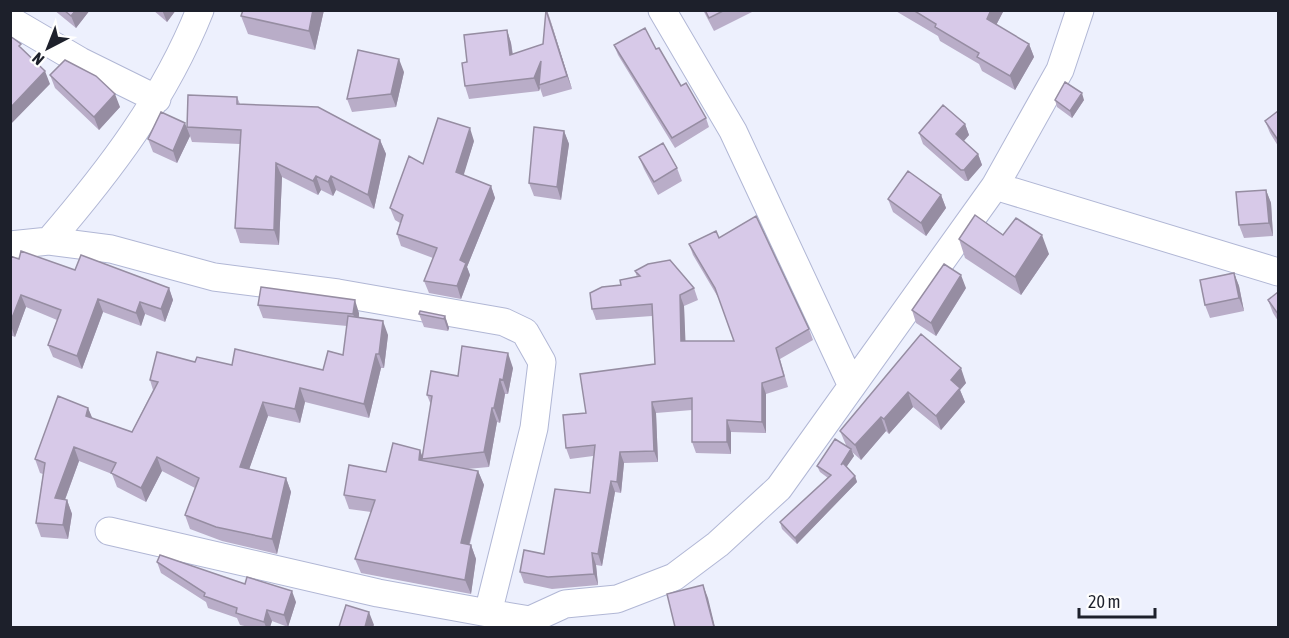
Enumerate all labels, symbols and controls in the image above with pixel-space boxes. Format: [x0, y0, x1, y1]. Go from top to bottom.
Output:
north arrow [18, 18, 78, 78]
text: N [28, 49, 47, 69]
scale bar [1079, 581, 1156, 619]
text: 20 m [1088, 591, 1120, 612]

